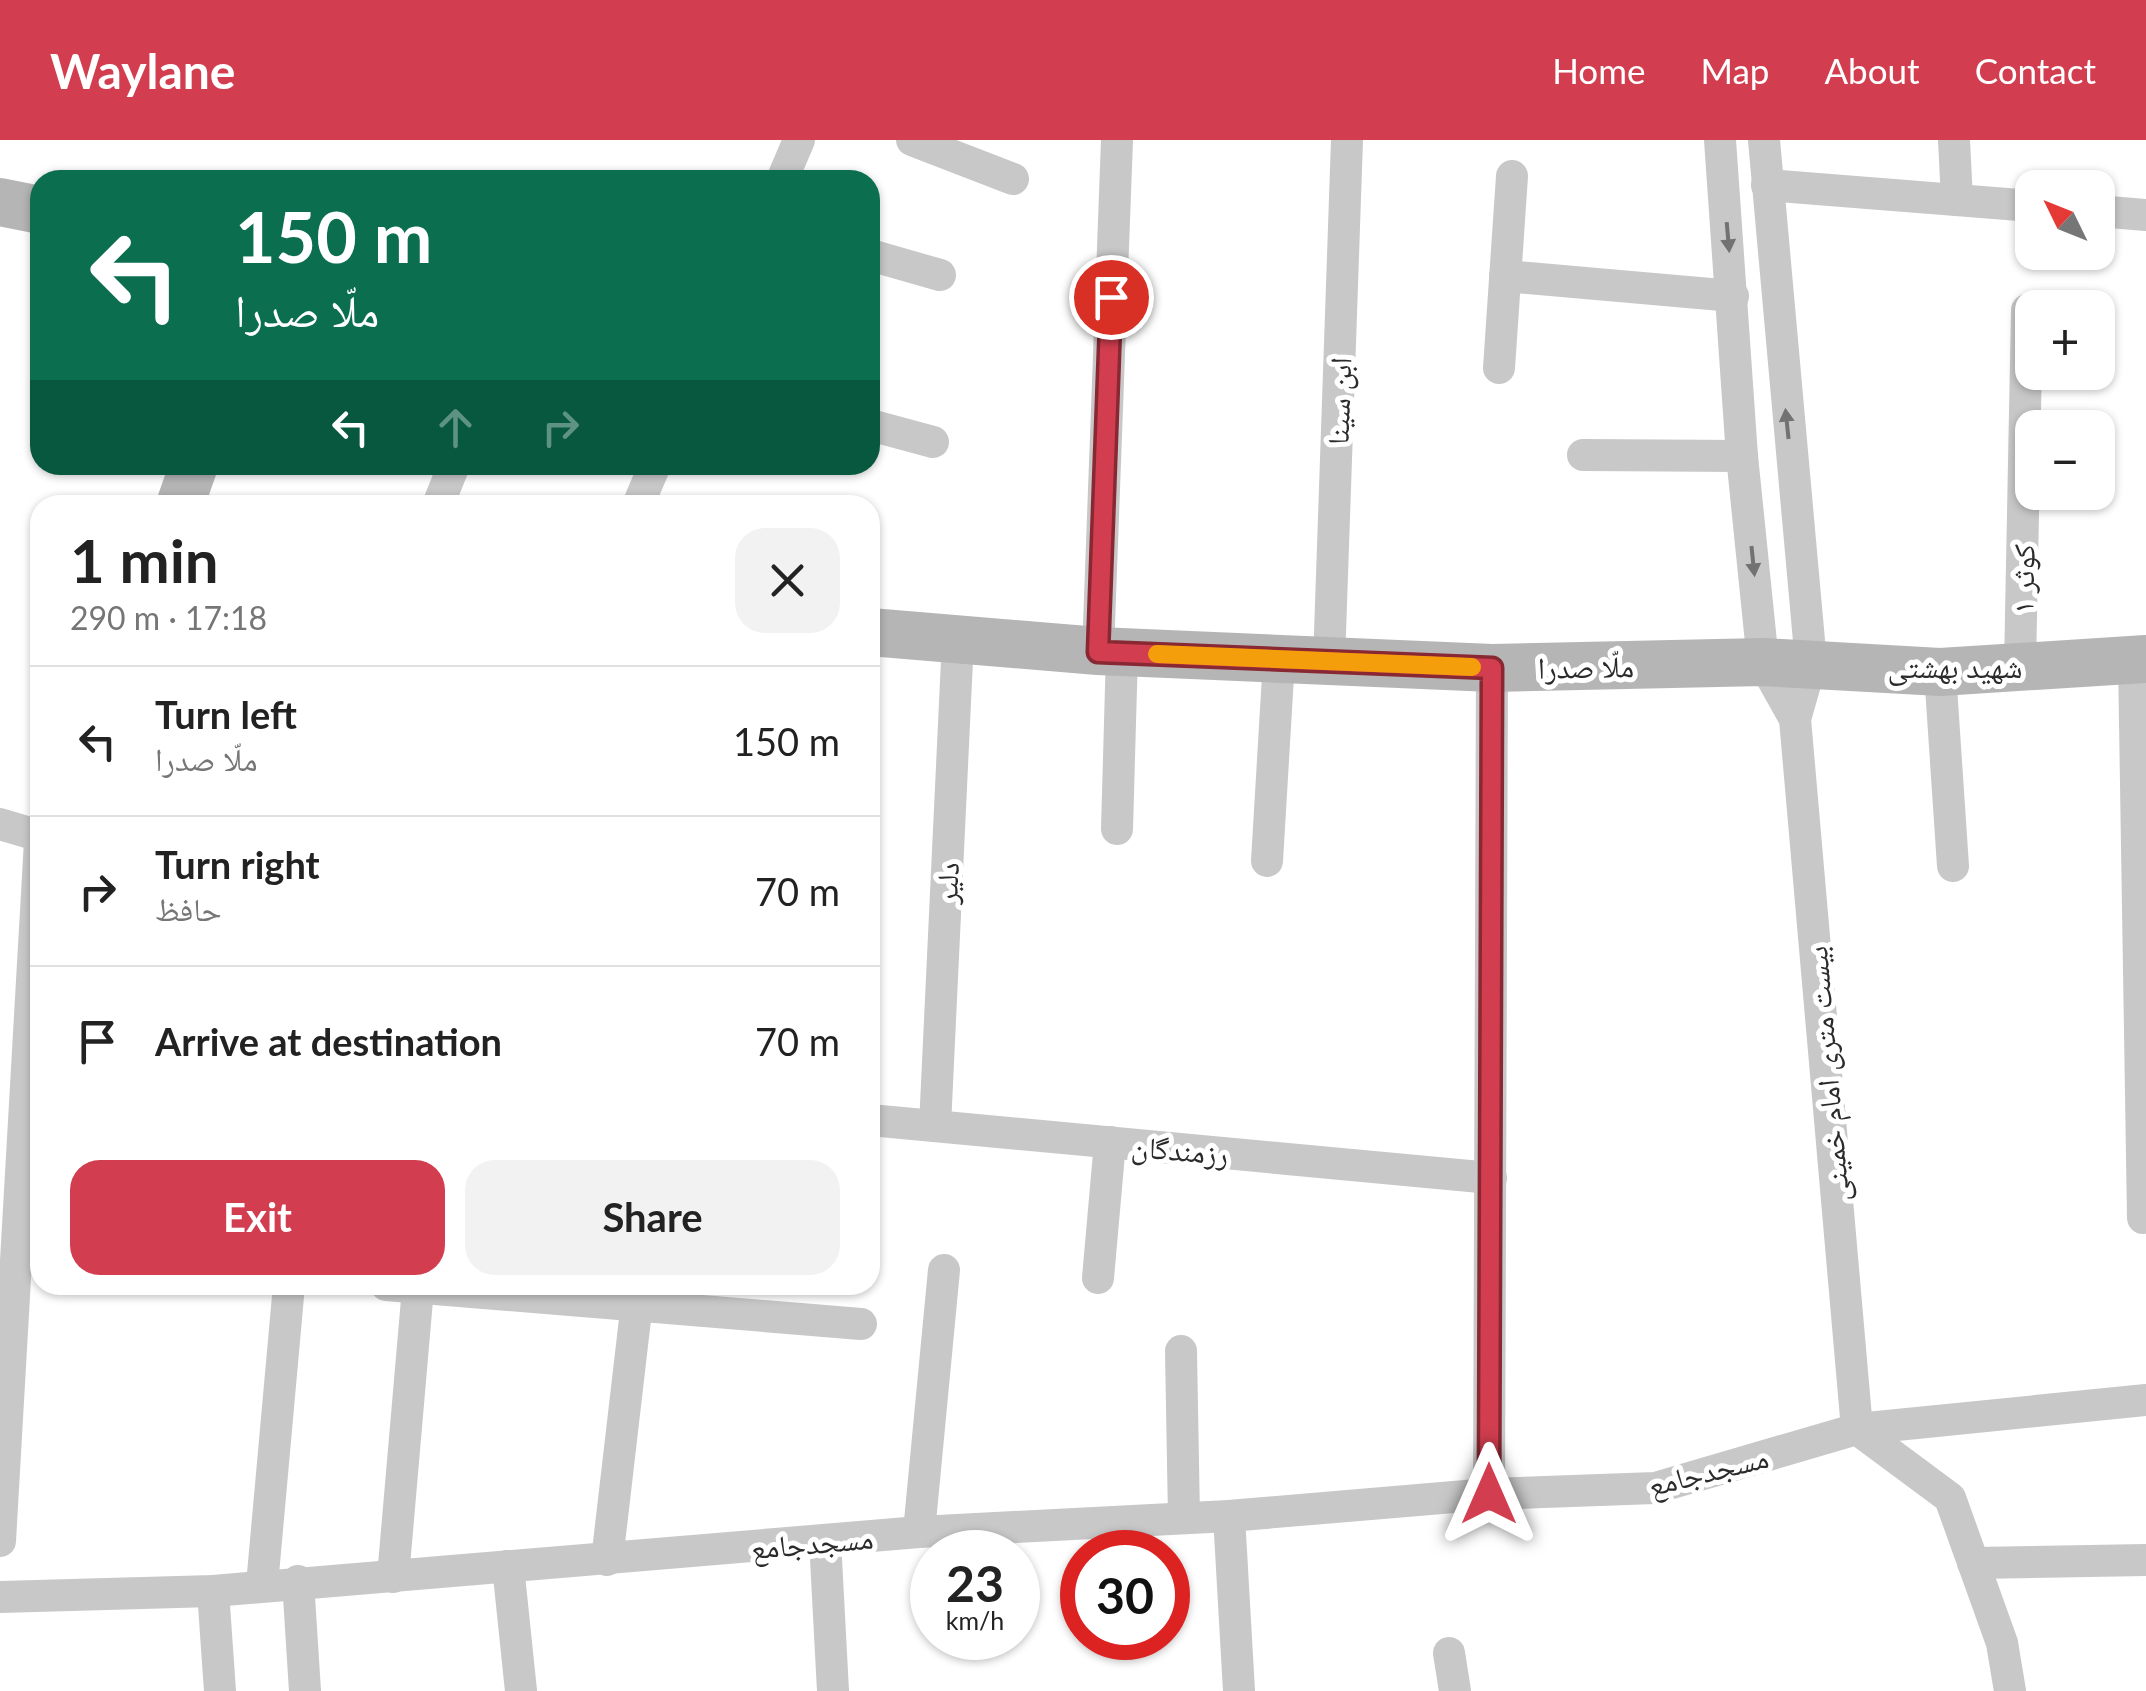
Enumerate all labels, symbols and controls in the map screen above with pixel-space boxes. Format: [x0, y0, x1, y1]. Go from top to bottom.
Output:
text: Waylane [50, 42, 235, 99]
text: Home [1552, 49, 1645, 91]
text: Map [1700, 49, 1769, 91]
text: About [1824, 49, 1920, 91]
text: Contact [1975, 49, 2096, 91]
north arrow [2015, 170, 2115, 270]
map controls [2015, 170, 2115, 510]
text: 150 m [235, 194, 432, 278]
icon: left [70, 210, 200, 340]
one-way arrow [1720, 222, 1736, 254]
pin [1069, 255, 1154, 340]
icon: arrive [1084, 270, 1139, 325]
text: ملّا صدرا [235, 283, 379, 337]
button: + [2015, 290, 2115, 390]
street label: ابن سینا [1318, 357, 1360, 445]
icon: left [323, 400, 378, 455]
icon: ahead [428, 400, 483, 455]
icon: right [533, 400, 588, 455]
one-way arrow [1779, 407, 1795, 439]
button: − [2015, 410, 2115, 510]
text: 1 min [70, 524, 219, 596]
button: close [735, 528, 840, 633]
street label: کوثر ۱ [2003, 544, 2041, 614]
one-way arrow [1745, 546, 1761, 577]
text: 290 m · 17:18 [70, 598, 267, 637]
street label: ملّا صدرا [1538, 647, 1634, 685]
street label: شهید بهشتی [1888, 648, 2022, 686]
text: Turn left [155, 691, 297, 737]
icon: left [70, 714, 125, 769]
text: 150 m [733, 718, 840, 764]
text: ملّا صدرا [155, 739, 258, 778]
text: Turn right [155, 841, 320, 887]
street label: دلیر [927, 861, 966, 906]
icon: right [70, 864, 125, 919]
text: 70 m [755, 868, 840, 914]
text: حافظ [155, 889, 222, 928]
street label: بیست متری امام خمینی [1797, 944, 1858, 1203]
icon: arrive [70, 1014, 125, 1069]
text: Arrive at destination [155, 1018, 502, 1064]
text: 70 m [755, 1018, 840, 1064]
street label: رزمندگان [1130, 1127, 1230, 1173]
button: Exit [70, 1160, 445, 1275]
button: Share [465, 1160, 840, 1275]
street label: مسجدجامع [1644, 1438, 1772, 1505]
position arrow [1437, 1442, 1541, 1546]
street label: مسجدجامع [749, 1519, 875, 1568]
speed limit sign: 30 [1060, 1530, 1190, 1660]
text: 23 [946, 1553, 1004, 1613]
text: km/h [946, 1605, 1004, 1635]

